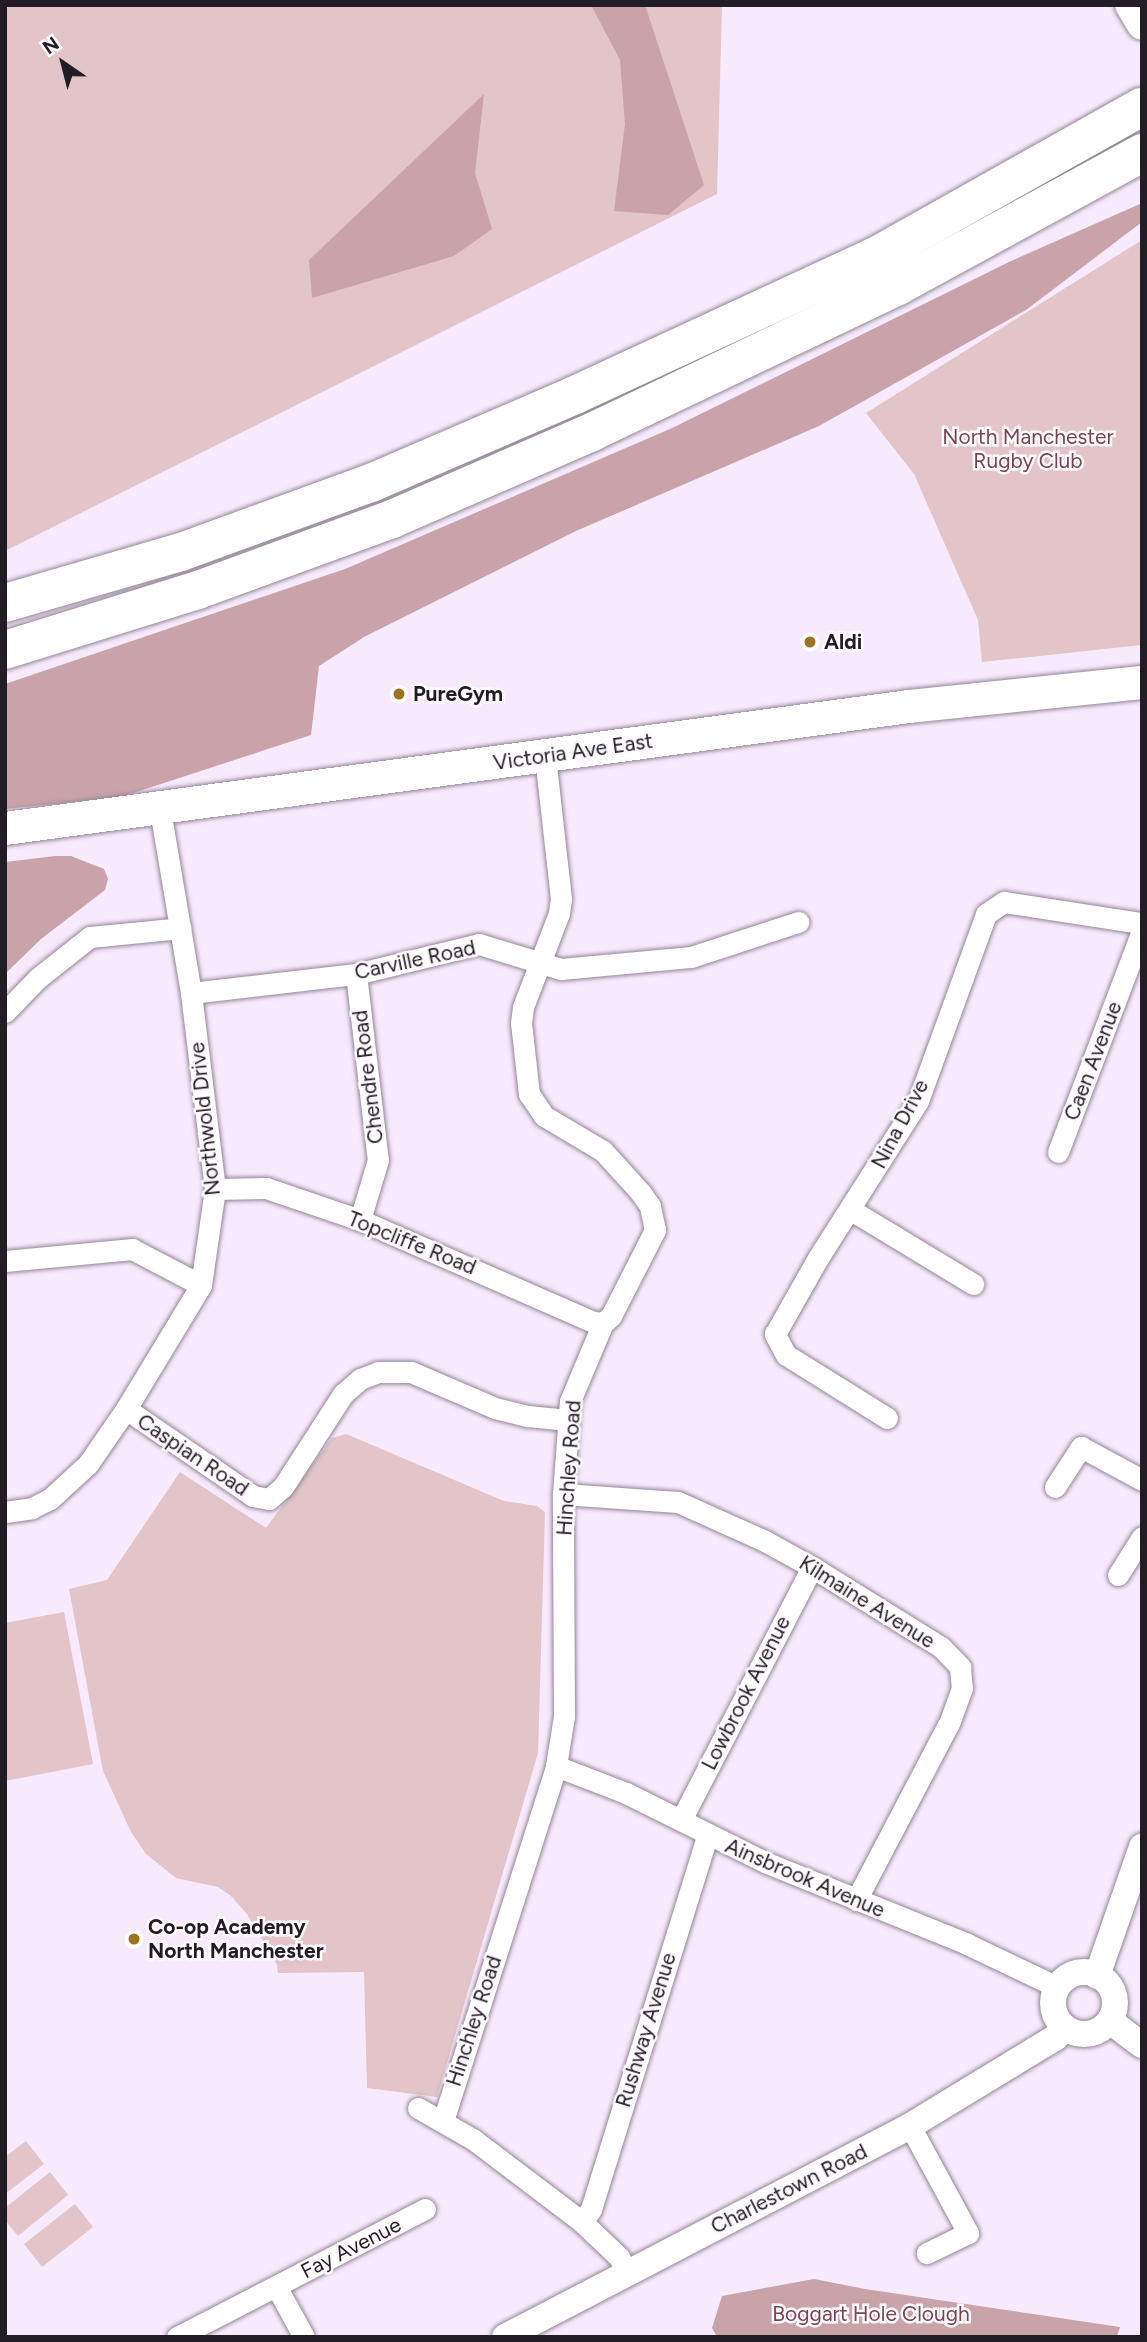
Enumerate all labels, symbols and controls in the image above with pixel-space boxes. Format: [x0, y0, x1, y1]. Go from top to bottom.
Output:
north arrow [28, 28, 98, 98]
text: N [38, 32, 63, 59]
park label: North Manchester Rugby Club [942, 424, 1114, 474]
place label: Aldi [824, 629, 862, 655]
marker: Aldi [802, 634, 818, 650]
place label: PureGym [413, 681, 503, 707]
marker: PureGym [391, 686, 407, 702]
street label: Victoria Ave East [492, 728, 654, 776]
street label: Carville Road [352, 935, 478, 985]
street label: Caen Avenue [1059, 998, 1127, 1124]
street label: Chendre Road [347, 1009, 389, 1145]
street label: Northwold Drive [184, 1041, 226, 1197]
street label: Nina Drive [866, 1075, 934, 1173]
street label: Topcliffe Road [344, 1206, 480, 1280]
street label: Hinchley Road [552, 1399, 586, 1537]
street label: Caspian Road [133, 1409, 253, 1501]
street label: Kilmaine Avenue [795, 1550, 939, 1654]
street label: Lowbrook Avenue [696, 1612, 796, 1774]
street label: Ainsbrook Avenue [721, 1833, 889, 1923]
place label: Co-op Academy North Manchester [148, 1914, 324, 1964]
marker: Co-op Academy North Manchester [126, 1931, 142, 1947]
street label: Rushway Avenue [611, 1950, 681, 2110]
street label: Hinchley Road [441, 1953, 507, 2089]
street label: Charlestown Road [707, 2139, 871, 2239]
street label: Fay Avenue [297, 2212, 405, 2284]
park label: Boggart Hole Clough [772, 2301, 970, 2327]

